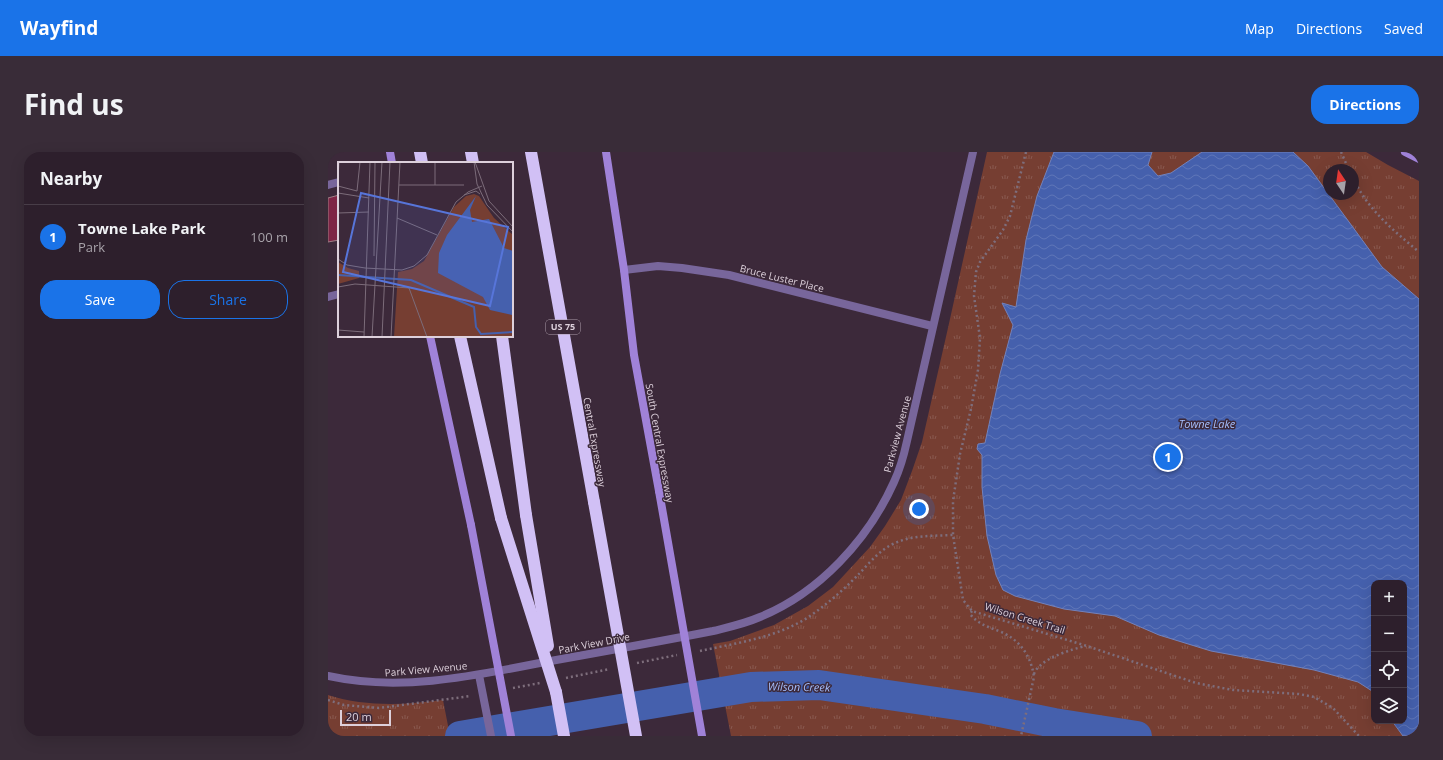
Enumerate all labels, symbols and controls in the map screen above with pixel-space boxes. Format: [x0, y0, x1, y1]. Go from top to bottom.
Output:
text: Wayfind [20, 15, 98, 41]
text: Map [1245, 19, 1274, 38]
text: Directions [1296, 19, 1362, 38]
text: Saved [1384, 19, 1423, 38]
text: Find us [24, 85, 124, 123]
button: Directions [1311, 85, 1419, 124]
inset map [338, 162, 513, 337]
north arrow [1323, 164, 1359, 200]
text: Nearby [40, 167, 102, 190]
text: Towne Lake Park [78, 218, 206, 238]
text: 1 [49, 228, 57, 246]
text: 100 m [250, 228, 288, 246]
text: Park [78, 238, 105, 256]
street label: Bruce Luster Place [739, 261, 826, 295]
button: Save [40, 280, 160, 319]
button: Share [168, 280, 288, 319]
road number: US 75 [546, 320, 580, 334]
street label: South Central Expressway [643, 382, 678, 505]
street label: Parkview Avenue [880, 394, 914, 474]
street label: Central Expressway [580, 396, 610, 489]
water label: Towne Lake [1179, 416, 1236, 431]
pin: 1 [1155, 442, 1181, 472]
your location [909, 499, 929, 519]
map controls [1371, 580, 1407, 724]
button: + [1371, 580, 1407, 616]
street label: Wilson Creek Trail [983, 599, 1067, 637]
button: − [1371, 616, 1407, 652]
street label: Park View Drive [557, 629, 631, 657]
button: locate [1371, 652, 1407, 688]
street label: Park View Avenue [384, 658, 468, 680]
water label: Wilson Creek [768, 678, 831, 695]
button: layers [1371, 688, 1407, 724]
scale bar [340, 708, 391, 727]
text: 20 m [346, 709, 372, 724]

